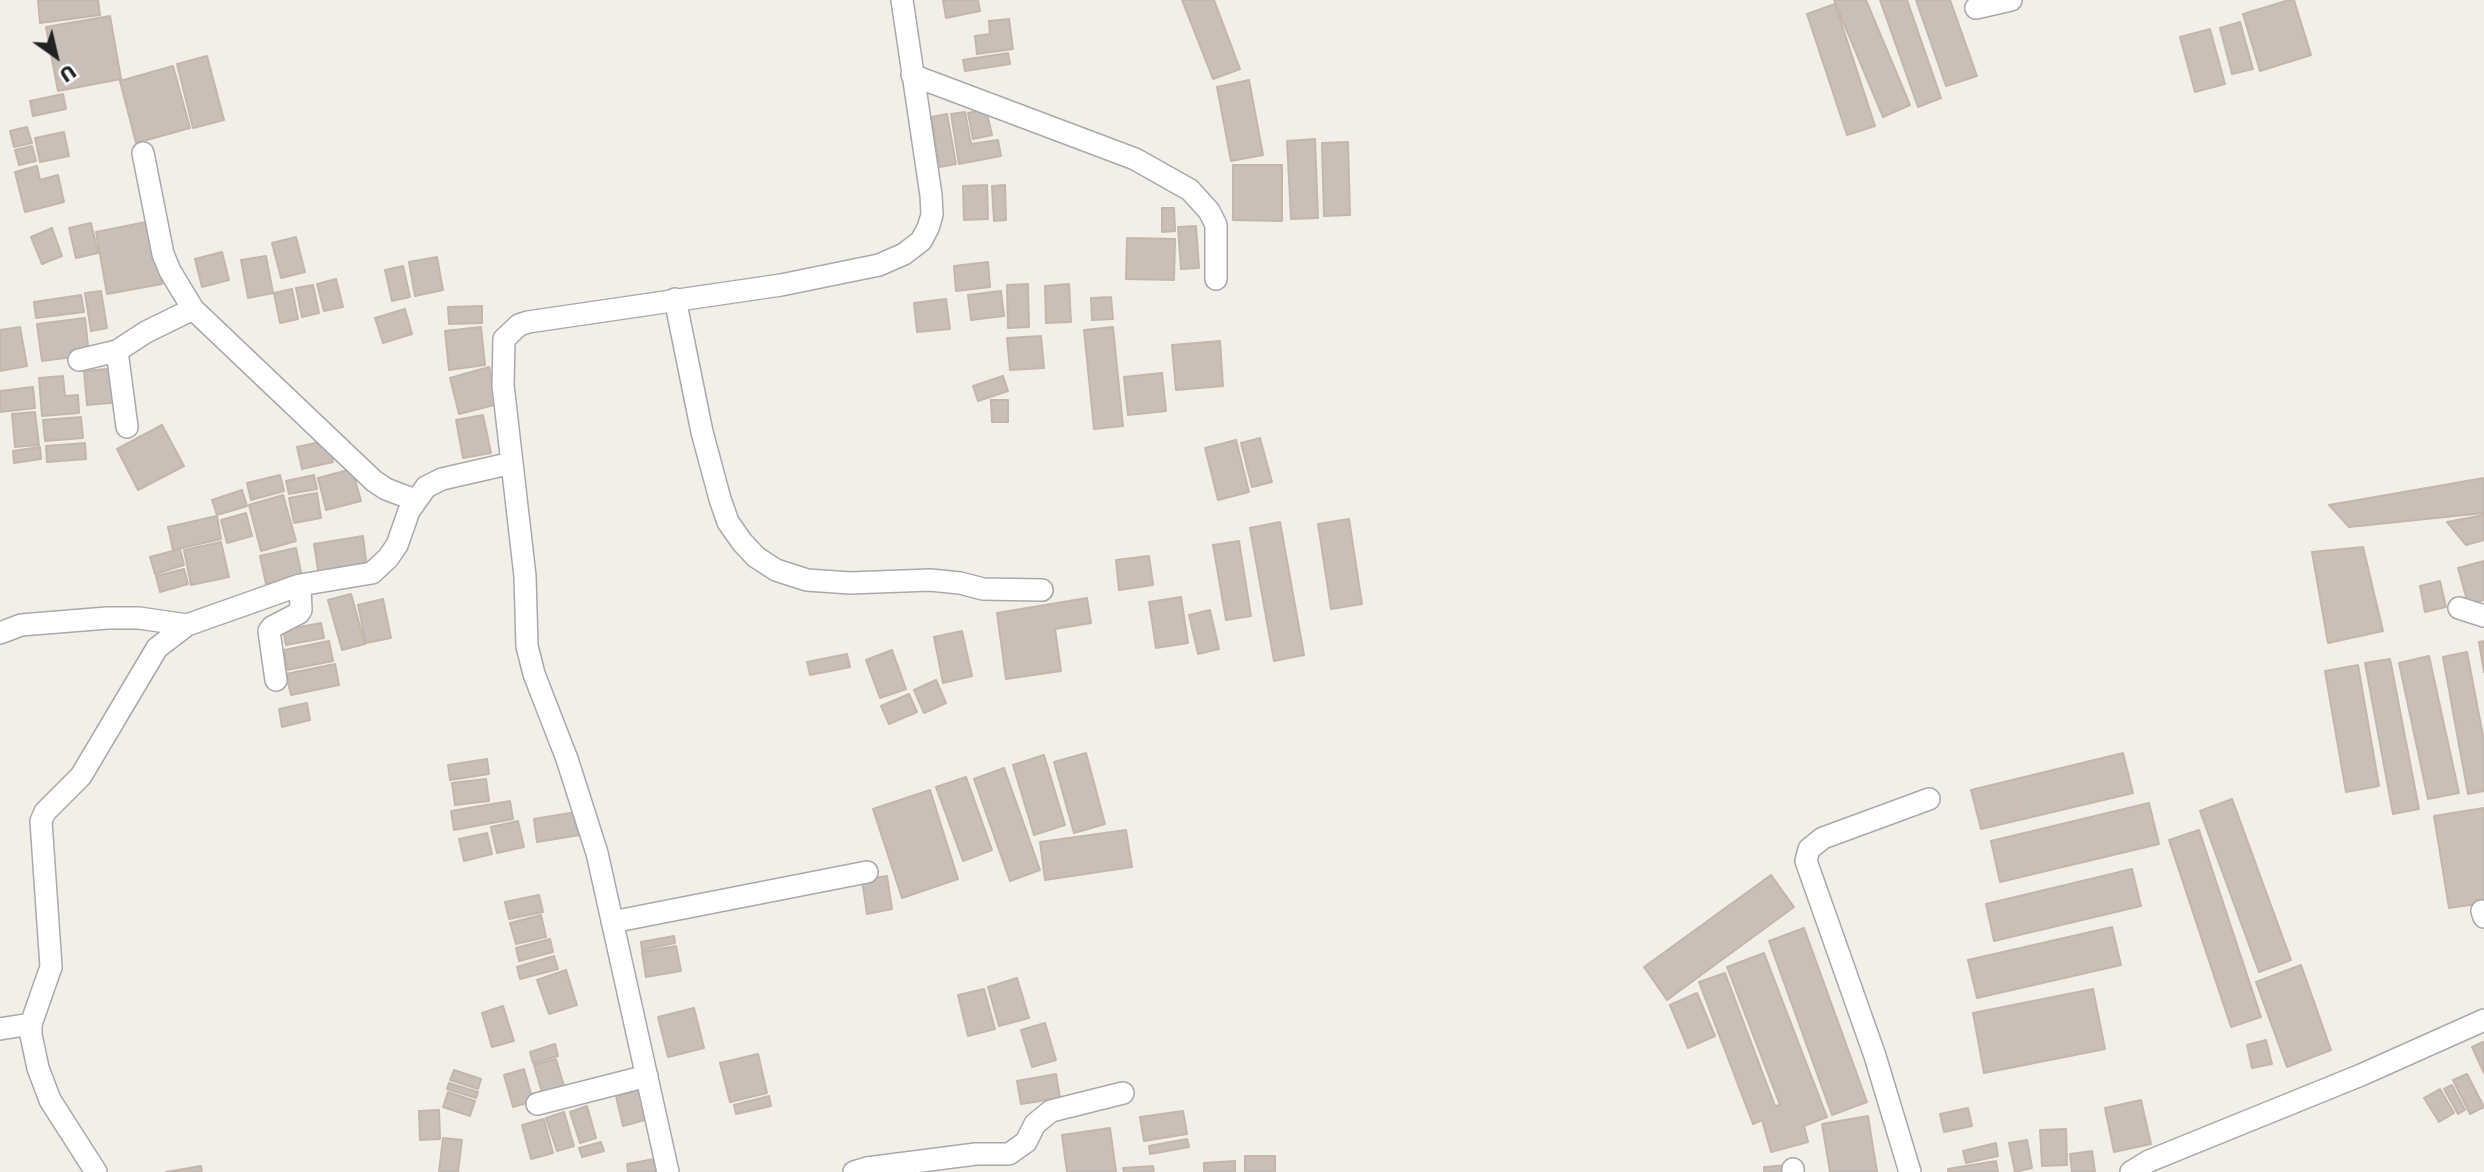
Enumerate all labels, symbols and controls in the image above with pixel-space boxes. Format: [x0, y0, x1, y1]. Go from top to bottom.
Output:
north arrow [21, 21, 91, 91]
text: U [55, 60, 80, 87]

